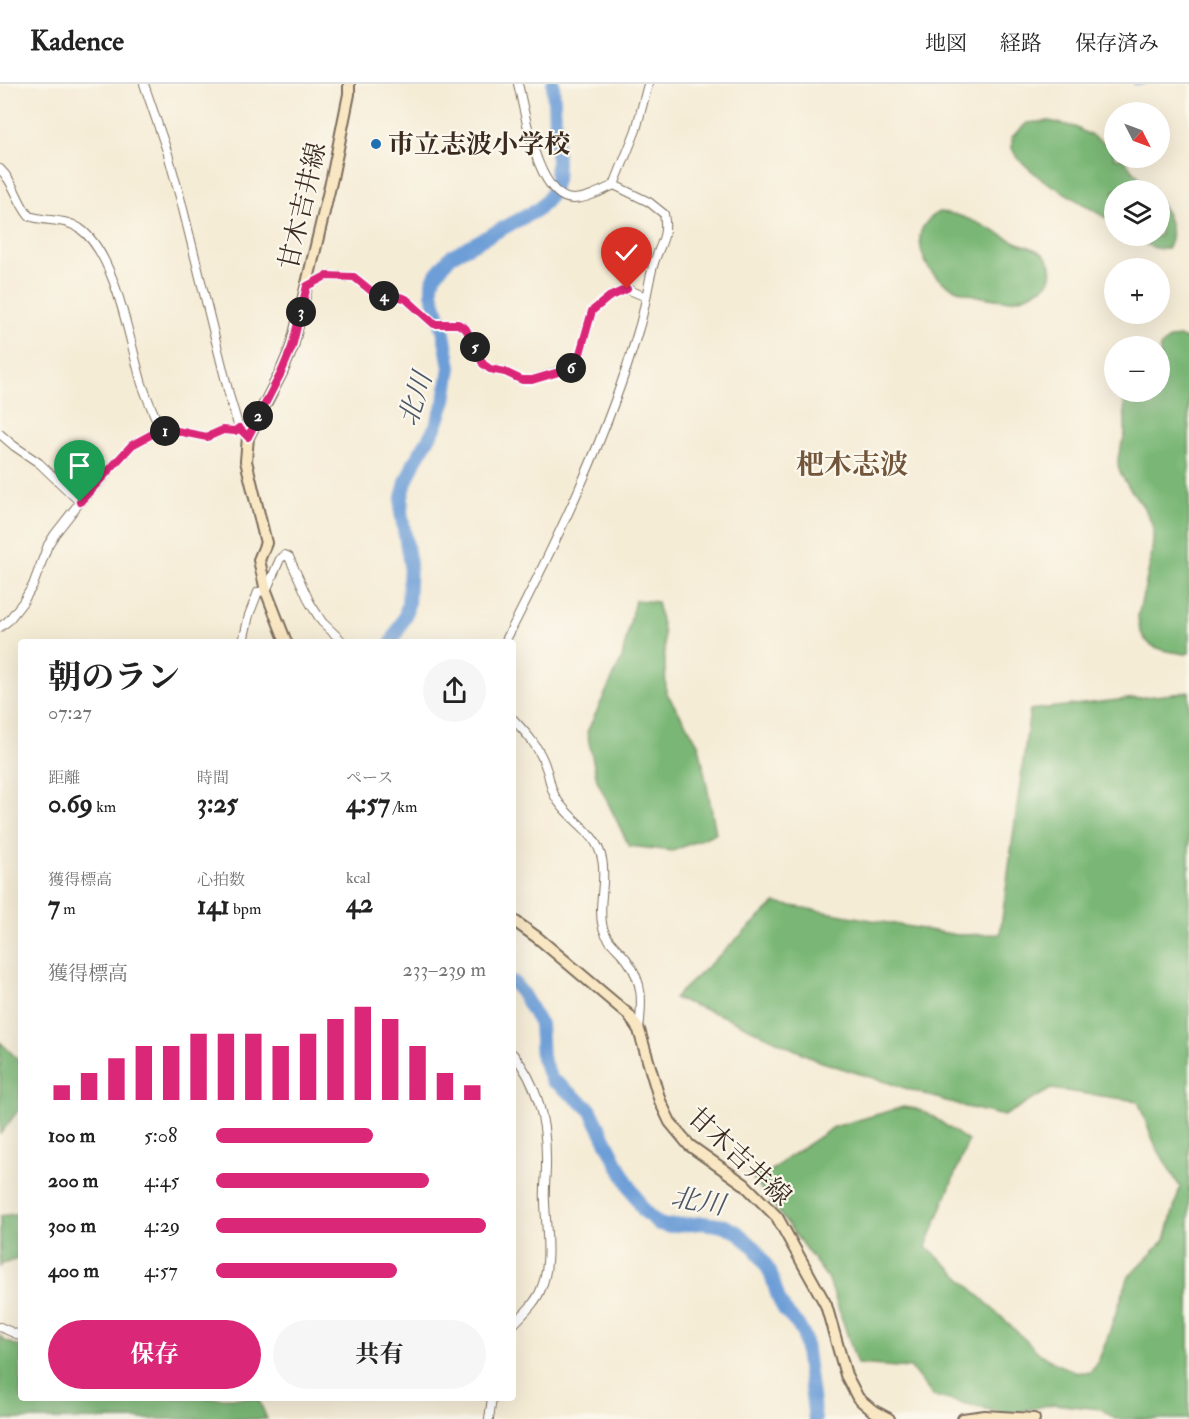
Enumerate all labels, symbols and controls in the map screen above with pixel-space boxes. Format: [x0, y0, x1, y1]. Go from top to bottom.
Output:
text: Kadence [30, 24, 124, 59]
text: 地図 [925, 30, 967, 57]
text: 経路 [1000, 30, 1042, 57]
text: 保存済み [1075, 30, 1159, 57]
north arrow [1104, 102, 1170, 168]
map controls [1104, 102, 1170, 402]
place label: 市立志波小学校 [388, 129, 570, 161]
marker: 市立志波小学校 [369, 137, 383, 151]
street label: 甘木吉井線 [273, 139, 333, 273]
button: layers [1104, 180, 1170, 246]
pin [601, 227, 652, 289]
icon: check [610, 236, 643, 269]
button: + [1104, 258, 1170, 324]
pin: 4 [369, 281, 399, 311]
text: 4 [380, 286, 388, 306]
pin: 3 [286, 297, 316, 327]
text: 3 [298, 302, 304, 322]
pin: 5 [460, 332, 490, 362]
button: − [1104, 336, 1170, 402]
text: 5 [471, 337, 479, 357]
pin: 6 [556, 353, 586, 383]
text: 6 [567, 358, 575, 378]
water label: 北川 [391, 366, 440, 430]
pin: 2 [243, 401, 273, 431]
text: 2 [254, 406, 262, 426]
pin: 1 [150, 416, 180, 446]
text: 1 [162, 421, 168, 441]
pin [54, 440, 105, 502]
district label: 杷木志波 [796, 448, 908, 483]
icon: arrive [63, 449, 96, 482]
text: 朝のラン [48, 657, 180, 698]
button: share [423, 659, 486, 722]
text: 07:27 [48, 700, 92, 725]
text: 距離 [48, 768, 80, 788]
text: 時間 [197, 768, 229, 788]
text: ペース [346, 768, 393, 788]
text: 0.69 [48, 788, 93, 820]
text: 3:25 [197, 788, 238, 820]
text: 4:57 [346, 788, 390, 820]
text: km [93, 797, 116, 817]
text: /km [390, 797, 417, 817]
text: kcal [346, 868, 371, 888]
text: 獲得標高 [48, 870, 112, 890]
text: 心拍数 [197, 870, 245, 890]
text: 42 [346, 888, 373, 920]
text: 7 [48, 890, 60, 922]
text: 141 [197, 890, 230, 922]
text: m [60, 899, 76, 919]
text: bpm [230, 899, 261, 919]
text: 233–239 m [403, 957, 486, 982]
text: 獲得標高 [48, 961, 128, 986]
street label: 甘木吉井線 [681, 1101, 798, 1213]
text: 100 m [48, 1123, 95, 1148]
text: 5:08 [144, 1123, 177, 1148]
text: 200 m [48, 1168, 98, 1193]
text: 4:45 [144, 1168, 179, 1193]
water label: 北川 [668, 1181, 730, 1223]
text: 300 m [48, 1213, 96, 1238]
text: 4:29 [144, 1213, 180, 1238]
text: 400 m [48, 1258, 99, 1283]
text: 4:57 [144, 1258, 178, 1283]
button: 保存 [48, 1320, 261, 1389]
button: 共有 [273, 1320, 486, 1389]

